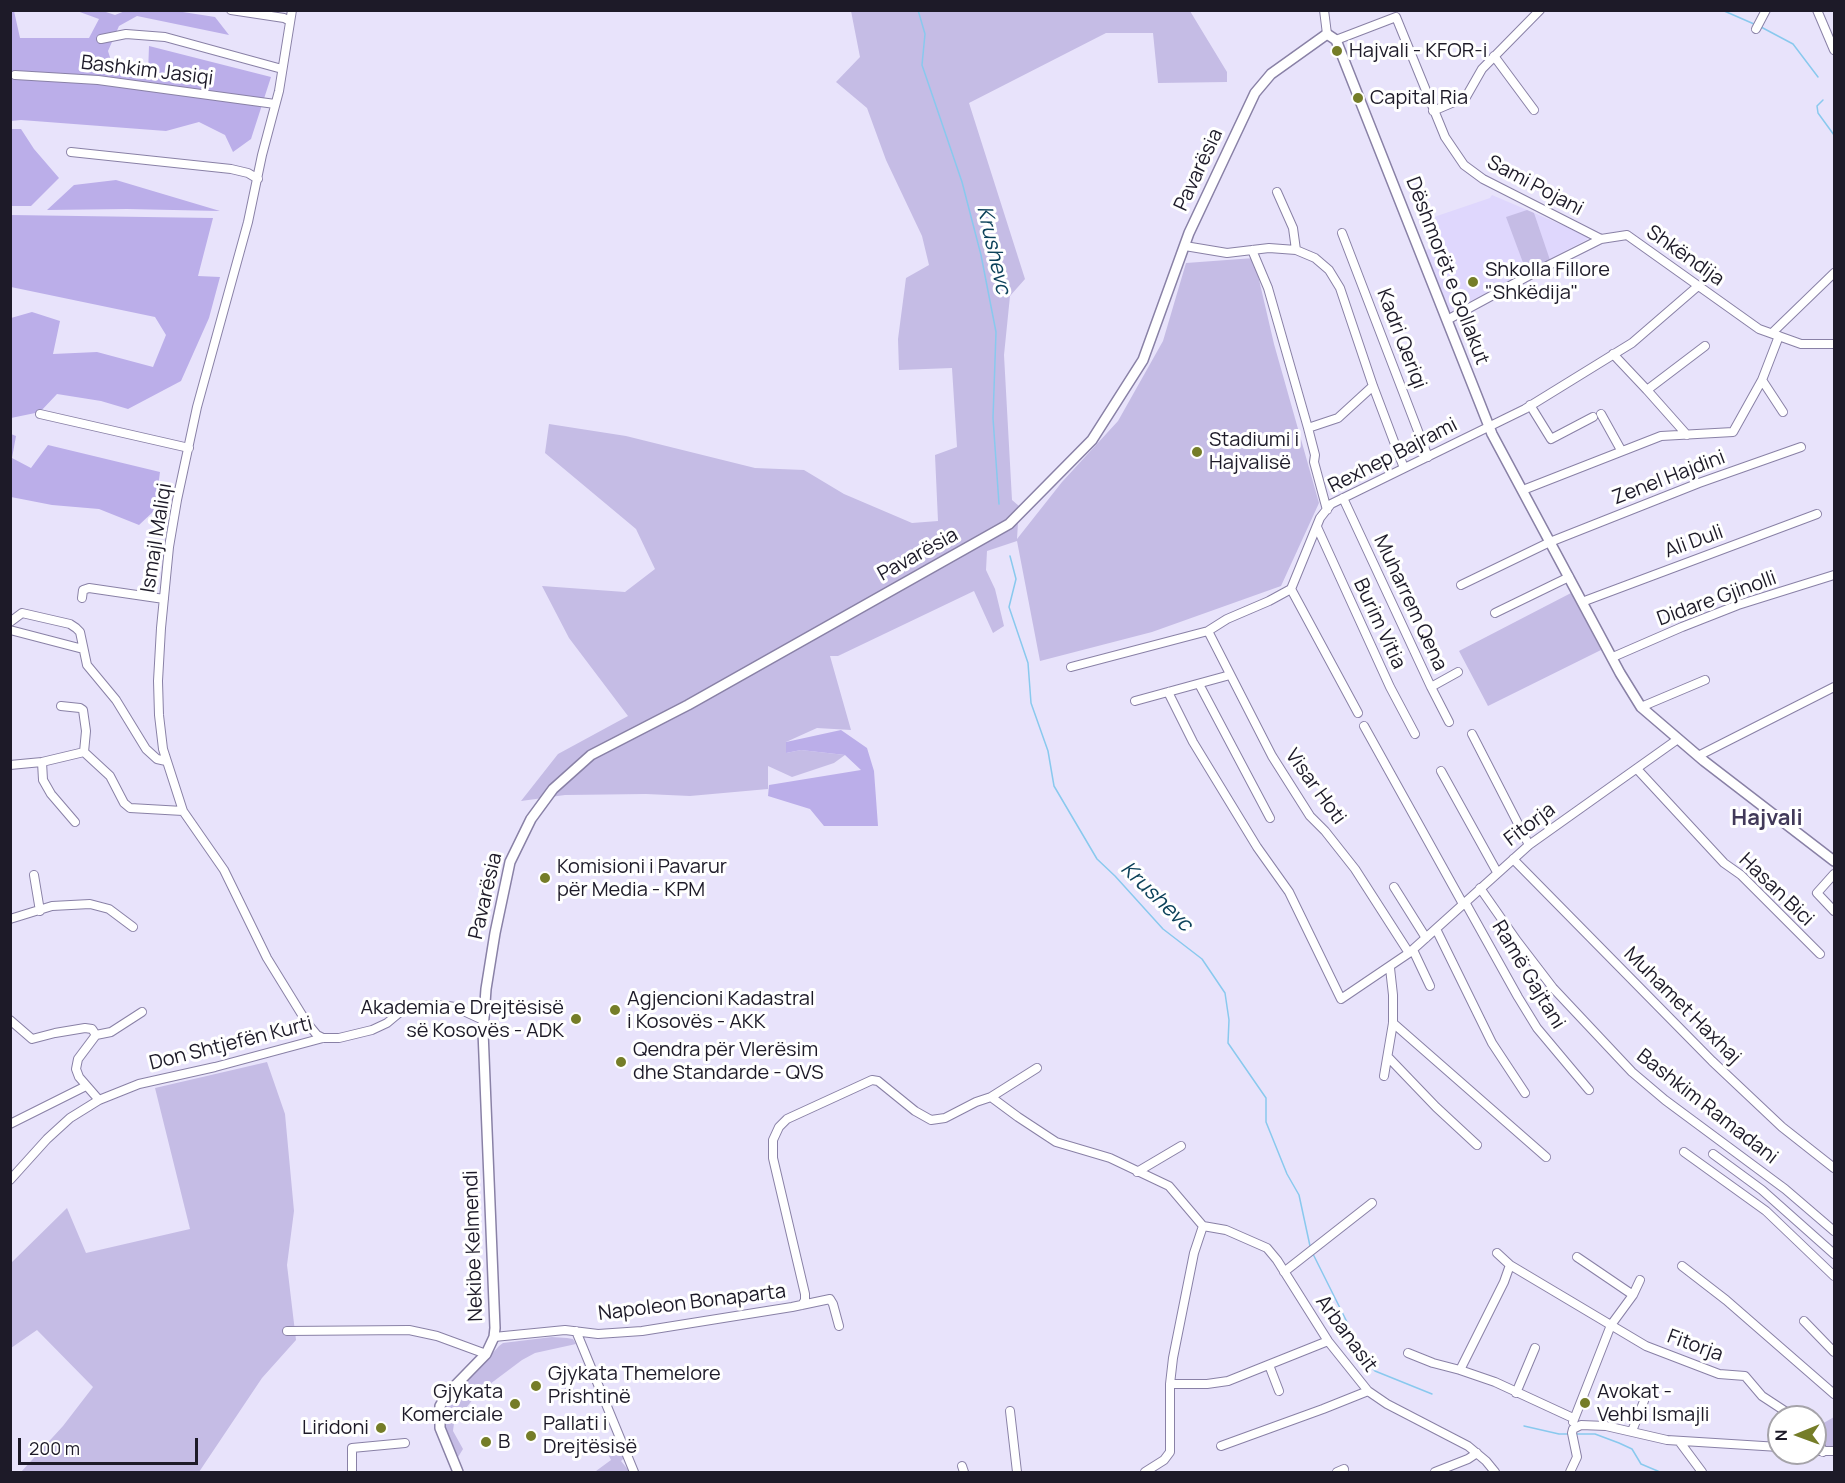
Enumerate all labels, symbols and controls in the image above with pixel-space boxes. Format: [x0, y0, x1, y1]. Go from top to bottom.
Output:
place label: Hajvali - KFOR-i [1349, 39, 1487, 63]
marker: Hajvali - KFOR-i [1330, 44, 1344, 58]
street label: Bashkim Jasiqi [79, 51, 215, 91]
place label: Capital Ria [1370, 86, 1468, 110]
marker: Capital Ria [1351, 91, 1365, 105]
street label: Pavarësia [1169, 125, 1229, 215]
street label: Sami Pojani [1483, 151, 1587, 221]
street label: Dëshmorët e Gollakut [1400, 174, 1494, 368]
water label: Krushevc [971, 203, 1015, 297]
street label: Shkëndija [1641, 220, 1729, 292]
place label: Shkolla Fillore "Shkëdija" [1485, 258, 1610, 305]
marker: Shkolla Fillore "Shkëdija" [1466, 275, 1480, 289]
street label: Kadri Qeriqi [1371, 286, 1431, 392]
street label: Rexhep Bajrami [1325, 413, 1461, 499]
place label: Stadiumi i Hajvalisë [1209, 428, 1299, 475]
marker: Stadiumi i Hajvalisë [1190, 445, 1204, 459]
street label: Zenel Hajdini [1609, 446, 1729, 510]
street label: Ismajl Maliqi [136, 481, 178, 595]
street label: Ali Duli [1661, 520, 1727, 564]
street label: Pavarësia [874, 523, 962, 587]
street label: Muharrem Qena [1368, 531, 1452, 675]
street label: Didare Gjinolli [1654, 566, 1780, 632]
street label: Burim Vitia [1348, 575, 1410, 673]
street label: Visar Hoti [1280, 745, 1350, 829]
street label: Fitorja [1500, 798, 1560, 852]
district label: Hajvali [1731, 806, 1803, 832]
street label: Hasan Bici [1734, 848, 1818, 932]
street label: Pavarësia [464, 850, 508, 942]
place label: Komisioni i Pavarur për Media - KPM [557, 855, 727, 902]
water label: Krushevc [1115, 857, 1197, 937]
marker: Komisioni i Pavarur për Media - KPM [538, 871, 552, 885]
street label: Ramë Gajtani [1486, 916, 1570, 1034]
street label: Muhamet Haxhaj [1618, 942, 1746, 1070]
place label: Agjencioni Kadastral i Kosovës - AKK [627, 987, 815, 1034]
place label: Akademia e Drejtësisë së Kosovës - ADK [360, 996, 564, 1043]
marker: Agjencioni Kadastral i Kosovës - AKK [608, 1003, 622, 1017]
street label: Don Shtjefën Kurti [147, 1012, 315, 1076]
marker: Akademia e Drejtësisë së Kosovës - ADK [569, 1012, 583, 1026]
place label: Qendra për Vlerësim dhe Standarde - QVS [633, 1038, 823, 1085]
street label: Bashkim Ramadani [1632, 1044, 1782, 1170]
marker: Qendra për Vlerësim dhe Standarde - QVS [614, 1055, 628, 1069]
street label: Nekibe Kelmendi [459, 1170, 489, 1322]
street label: Napoleon Bonaparta [597, 1280, 787, 1326]
street label: Arbanasit [1310, 1291, 1382, 1377]
street label: Fitorja [1664, 1325, 1726, 1367]
place label: Gjykata Themelore Prishtinë [548, 1362, 721, 1409]
marker: Gjykata Themelore Prishtinë [529, 1379, 543, 1393]
place label: Gjykata Komerciale [402, 1380, 503, 1427]
place label: Avokat - Vehbi Ismajli [1597, 1380, 1710, 1427]
marker: Avokat - Vehbi Ismajli [1578, 1396, 1592, 1410]
marker: Gjykata Komerciale [508, 1397, 522, 1411]
north arrow [1767, 1405, 1827, 1465]
place label: Pallati i Drejtësisë [543, 1412, 637, 1459]
place label: Liridoni [302, 1416, 369, 1440]
marker: Liridoni [374, 1421, 388, 1435]
scale bar [21, 1426, 201, 1464]
marker: Pallati i Drejtësisë [524, 1429, 538, 1443]
text: N [1770, 1429, 1792, 1441]
place label: B [498, 1430, 510, 1454]
marker: B [479, 1435, 493, 1449]
text: 200 m [29, 1436, 80, 1460]

